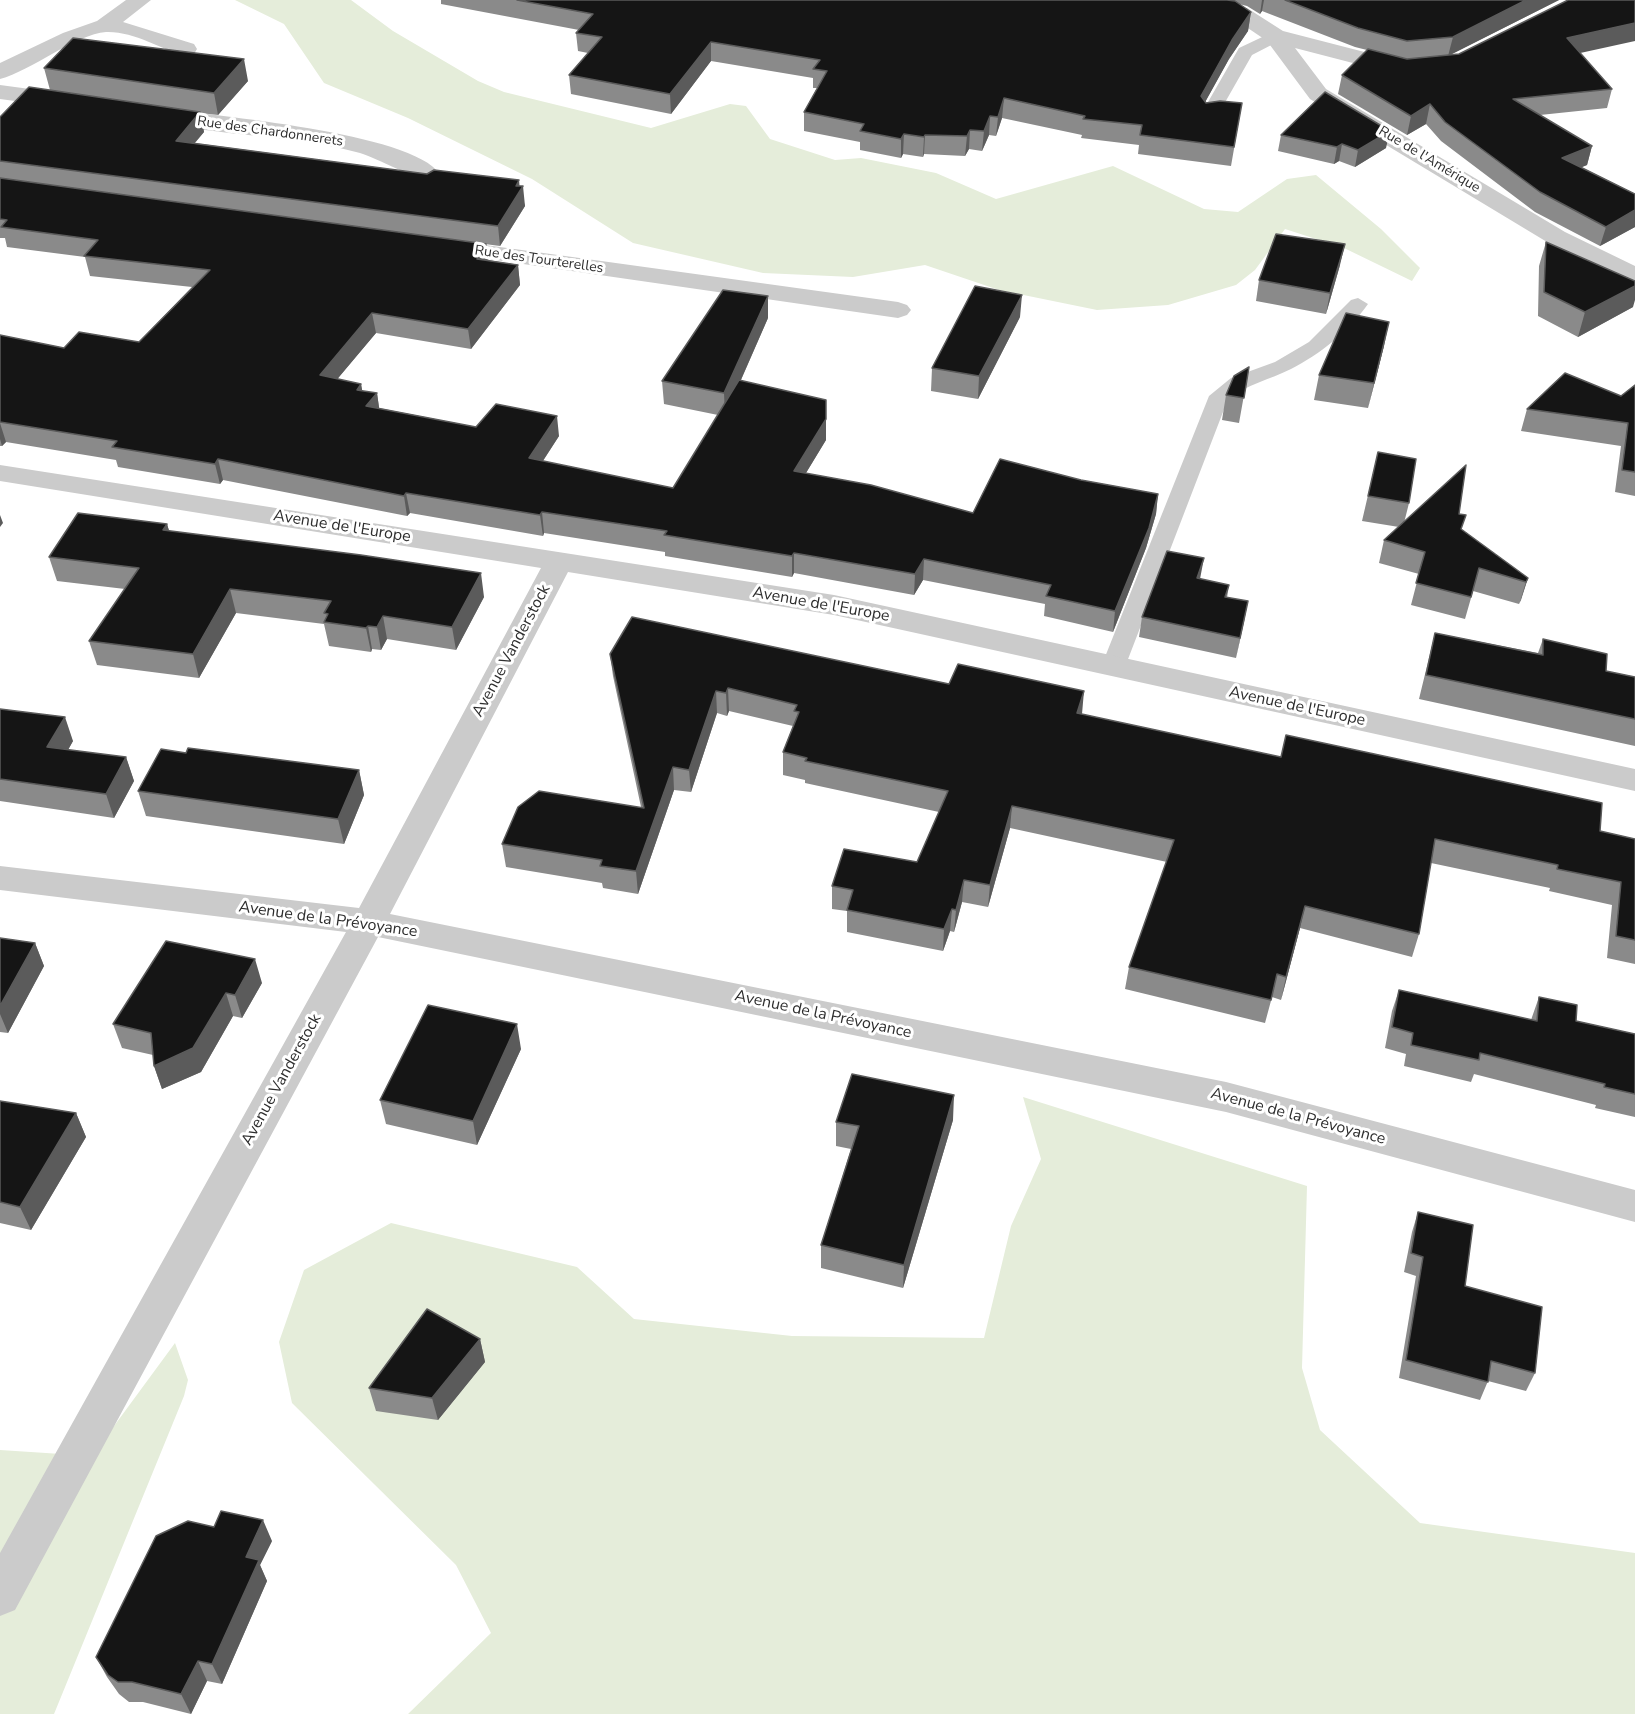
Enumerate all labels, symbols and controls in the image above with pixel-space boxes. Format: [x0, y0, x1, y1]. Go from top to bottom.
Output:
street label: Rue des Chardonnerets [196, 113, 344, 151]
street label: Rue de l'Amérique [1375, 123, 1483, 197]
street label: Rue des Tourterelles [474, 243, 604, 277]
street label: Avenue de l'Europe [272, 507, 412, 547]
street label: Avenue Vanderstock [469, 582, 555, 720]
street label: Avenue de l'Europe [751, 583, 891, 627]
street label: Avenue de l'Europe [1227, 683, 1367, 731]
street label: Avenue de la Prévoyance [237, 898, 419, 942]
street label: Avenue de la Prévoyance [733, 987, 913, 1043]
street label: Avenue Vanderstock [238, 1011, 326, 1149]
street label: Avenue de la Prévoyance [1209, 1084, 1387, 1150]

